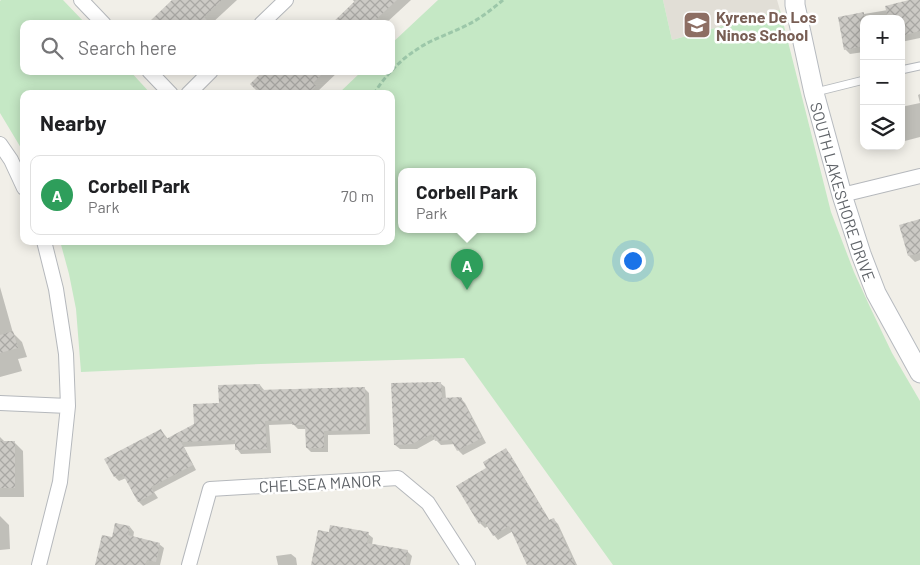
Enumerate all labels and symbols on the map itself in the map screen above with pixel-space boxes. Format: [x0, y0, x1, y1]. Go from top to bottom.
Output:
place label: Kyrene De Los Ninos School [716, 7, 817, 44]
school or university icon: Kyrene De Los Ninos School [682, 10, 712, 40]
street label: SOUTH LAKESHORE DRIVE [807, 100, 880, 284]
your location [620, 248, 646, 274]
pin: A [451, 249, 483, 290]
street label: CHELSEA MANOR [258, 470, 382, 496]

